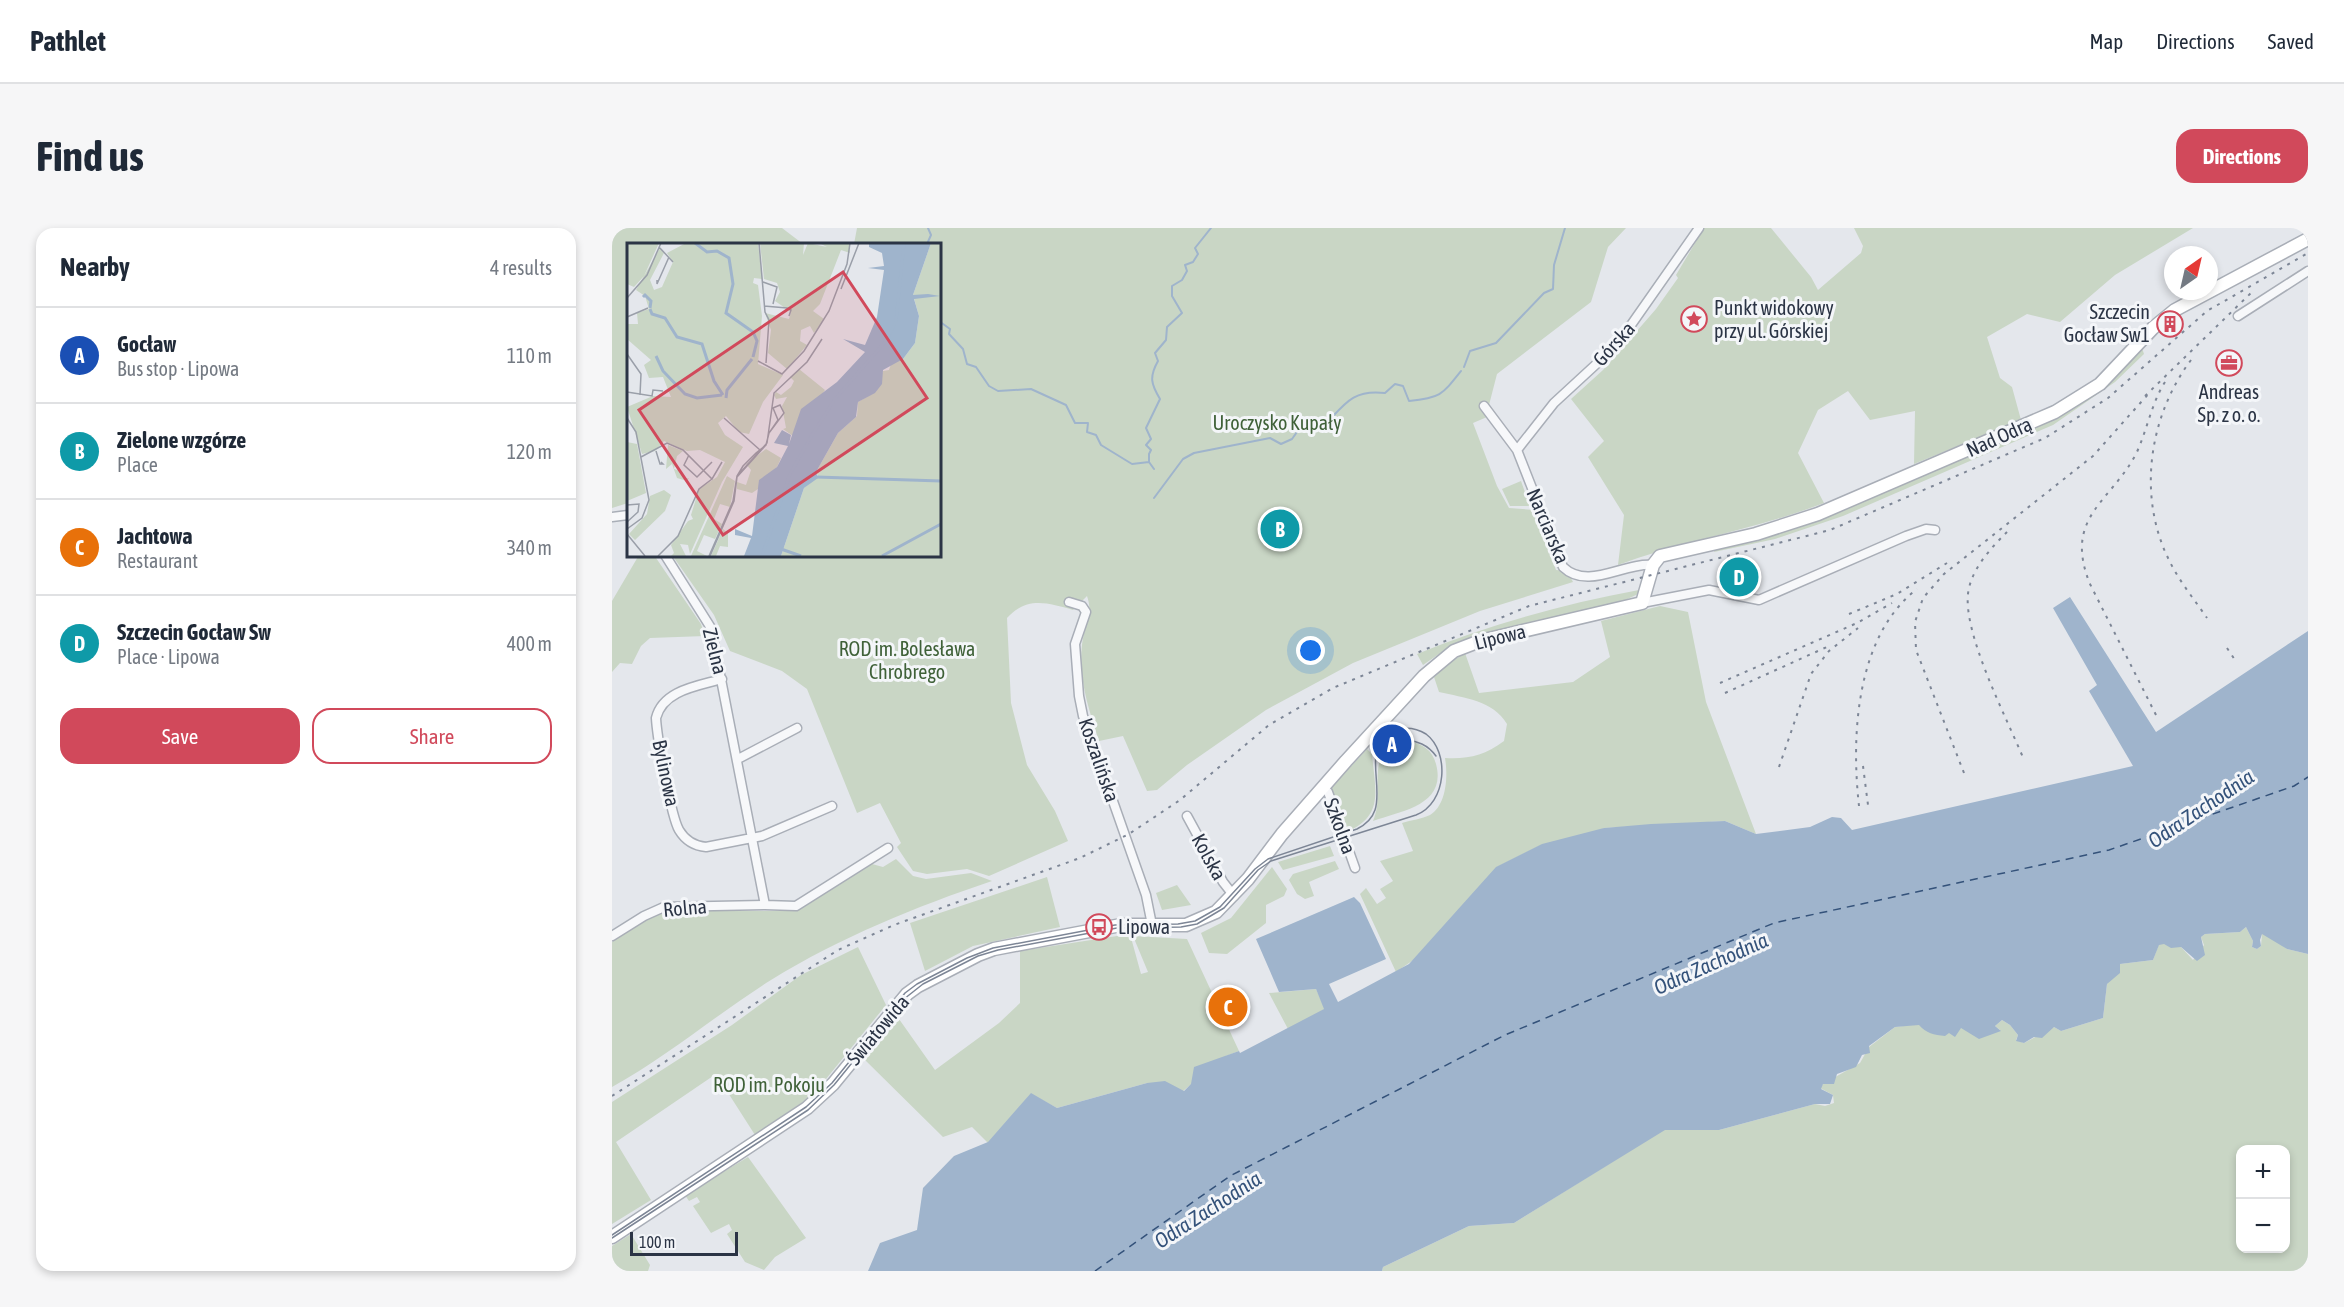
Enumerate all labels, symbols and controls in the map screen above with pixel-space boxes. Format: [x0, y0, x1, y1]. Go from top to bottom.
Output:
text: Pathlet [30, 25, 106, 57]
text: Map [2089, 29, 2123, 53]
text: Directions [2156, 29, 2235, 53]
text: Saved [2268, 29, 2314, 53]
button: Directions [2176, 129, 2308, 183]
text: Find us [36, 132, 144, 180]
inset map [627, 243, 940, 556]
north arrow [2164, 246, 2218, 300]
text: Nearby [60, 252, 130, 282]
text: 4 results [490, 256, 552, 279]
place label: Punkt widokowy przy ul. Górskiej [1714, 296, 1834, 342]
place label: Szczecin Gocław Sw1 [2064, 300, 2150, 346]
place icon: Punkt widokowy przy ul. Górskiej [1679, 304, 1709, 334]
building icon: Szczecin Gocław Sw1 [2155, 309, 2185, 339]
street label: Górska [1588, 317, 1639, 370]
text: Gocław [117, 331, 176, 357]
text: A [75, 344, 84, 367]
text: 110 m [507, 344, 552, 367]
office icon: Andreas Sp. z o. o. [2214, 348, 2244, 378]
text: Bus stop · Lipowa [117, 357, 239, 380]
place label: Andreas Sp. z o. o. [2198, 380, 2260, 426]
park label: Uroczysko Kupały [1213, 411, 1341, 434]
street label: Nad Odrą [1962, 412, 2035, 461]
text: Zielone wzgórze [117, 427, 246, 453]
text: B [75, 440, 84, 463]
text: 120 m [507, 440, 552, 463]
text: Place [117, 453, 158, 476]
street label: Narciarska [1522, 485, 1575, 567]
pin: B [1260, 506, 1300, 552]
text: Jachtowa [117, 523, 192, 549]
text: C [75, 536, 84, 559]
text: 340 m [507, 536, 552, 559]
text: Restaurant [117, 549, 198, 572]
pin: D [1720, 554, 1758, 600]
text: Szczecin Gocław Sw [117, 619, 271, 645]
street label: Lipowa [1472, 619, 1528, 654]
street label: Zielna [699, 625, 732, 676]
text: D [74, 632, 85, 655]
text: 400 m [507, 632, 552, 655]
your location [1296, 636, 1325, 665]
park label: ROD im. Bolesława Chrobrego [839, 637, 975, 683]
text: Place · Lipowa [117, 645, 220, 668]
button: Save [60, 708, 300, 764]
button: Share [312, 708, 552, 764]
street label: Koszalińska [1074, 715, 1125, 805]
pin: A [1372, 722, 1412, 766]
street label: Bylinowa [648, 737, 685, 808]
water label: Odra Zachodnia [2143, 764, 2258, 852]
street label: Szkolna [1320, 795, 1361, 857]
street label: Kolska [1187, 830, 1231, 884]
street label: Rolna [662, 894, 708, 921]
bus stop icon: Lipowa [1084, 912, 1114, 942]
place label: Lipowa [1118, 915, 1170, 938]
water label: Odra Zachodnia [1650, 927, 1772, 999]
pin: C [1208, 984, 1248, 1030]
street label: Światowida [842, 990, 913, 1069]
park label: ROD im. Pokoju [713, 1073, 825, 1096]
map controls [2236, 1145, 2290, 1253]
button: + [2236, 1145, 2290, 1199]
water label: Odra Zachodnia [1150, 1166, 1265, 1253]
button: − [2236, 1199, 2290, 1253]
scale bar [630, 1229, 738, 1256]
text: 100 m [639, 1233, 675, 1251]

